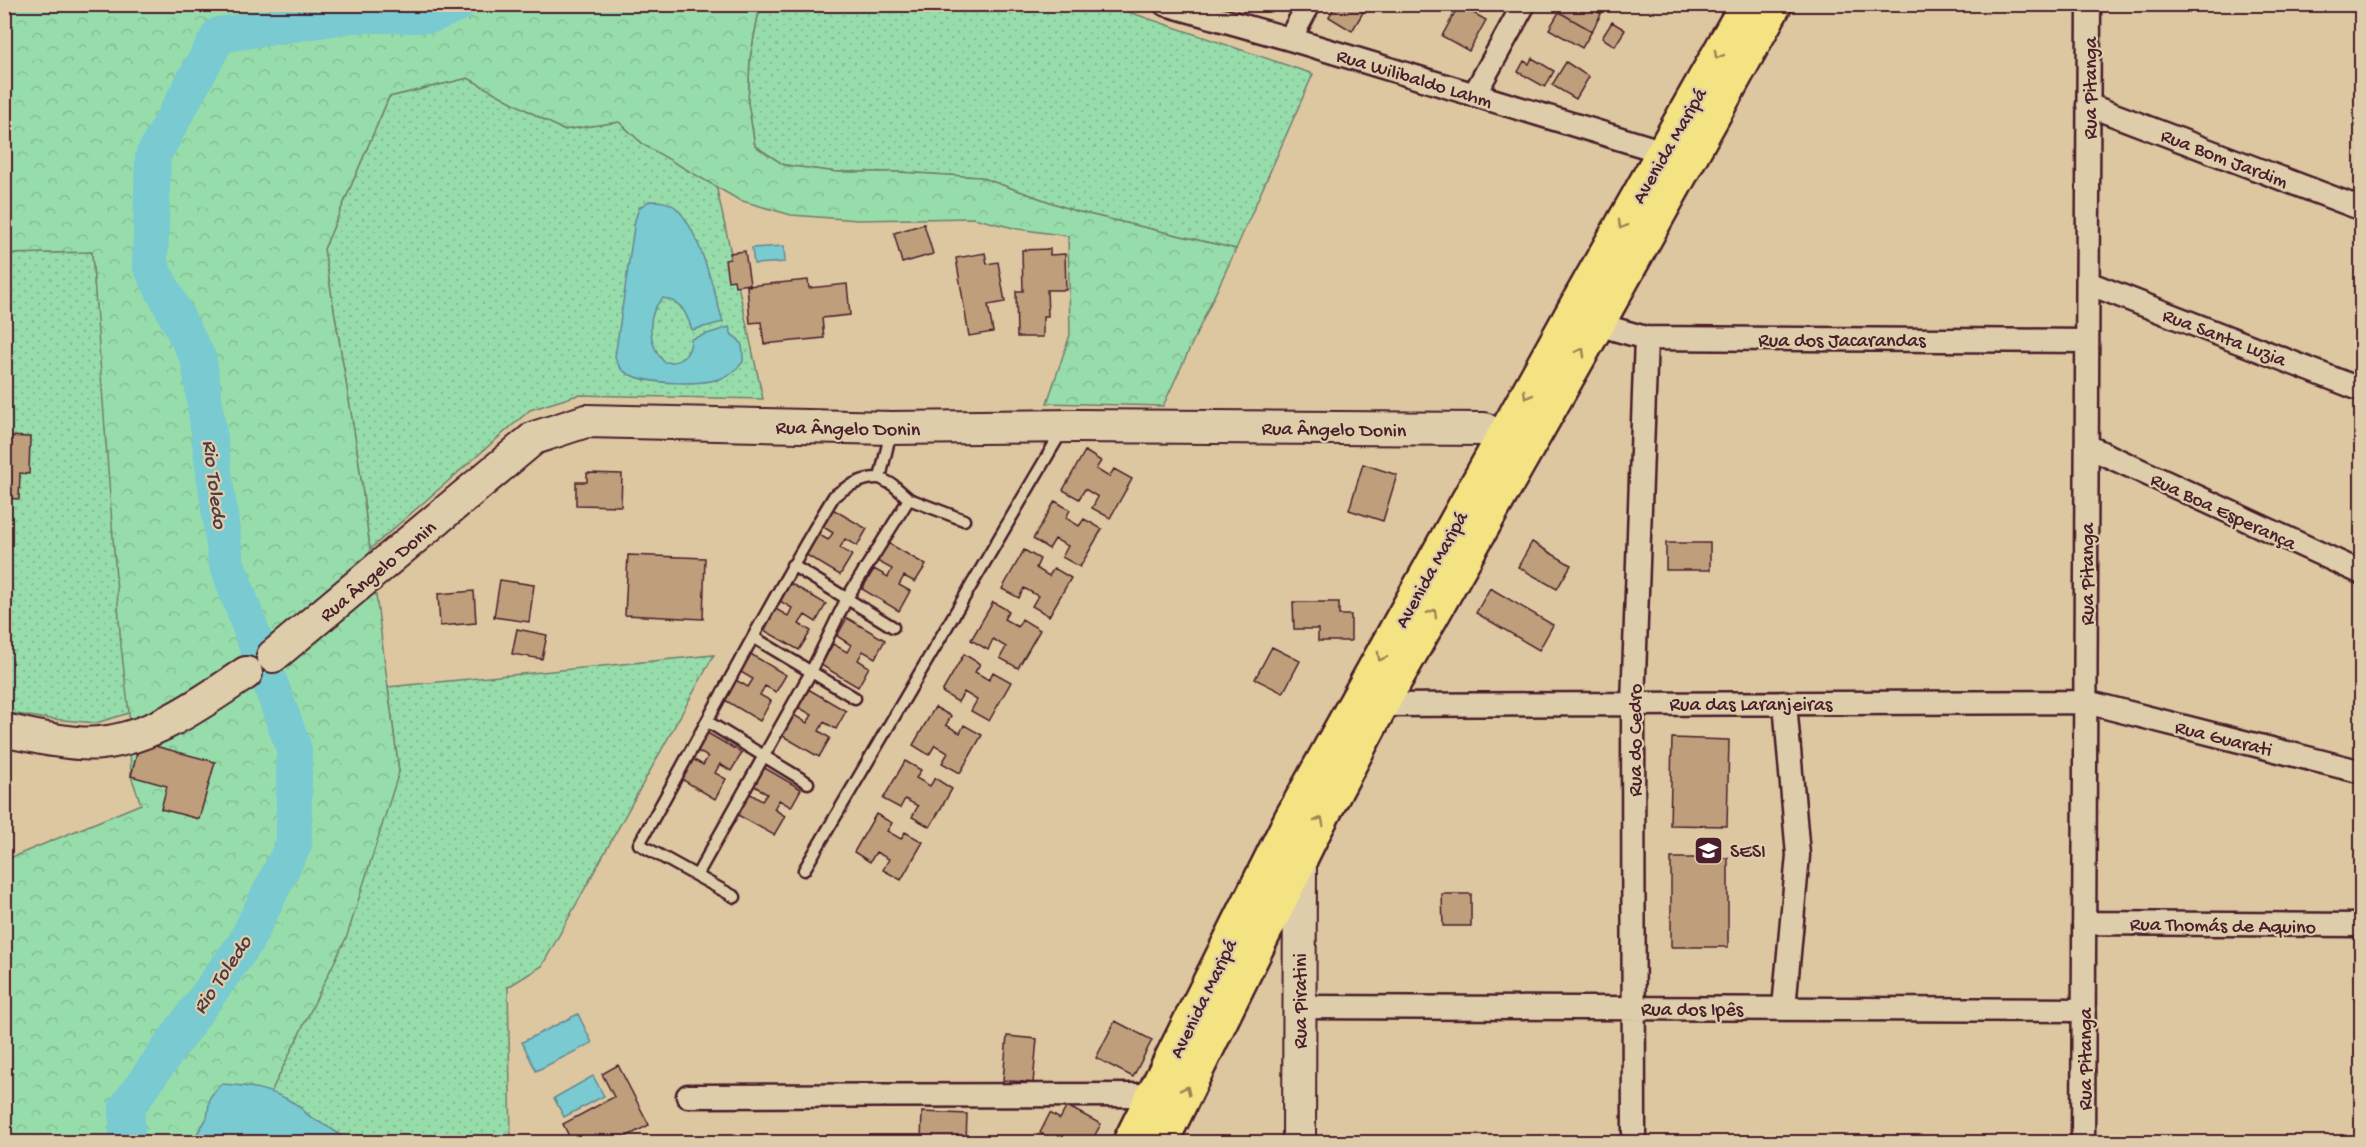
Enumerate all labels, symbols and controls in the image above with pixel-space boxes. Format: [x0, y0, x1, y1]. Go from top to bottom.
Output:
street label: Rua Pitanga [2081, 36, 2104, 139]
street label: Rua Wilibaldo Lahm [1333, 46, 1495, 115]
one-way arrow [1714, 49, 1726, 60]
street label: Avenida Maripá [1629, 84, 1714, 209]
street label: Rua Bom Jardim [2157, 125, 2291, 195]
one-way arrow [1618, 219, 1629, 229]
street label: Rua Santa Luzia [2159, 305, 2290, 374]
street label: Rua dos Jacarandas [1758, 331, 1926, 354]
one-way arrow [1574, 348, 1586, 359]
one-way arrow [1522, 389, 1534, 399]
street label: Rua Ângelo Donin [775, 417, 921, 443]
street label: Rua Ângelo Donin [1261, 418, 1407, 444]
water label: Rio Toledo [195, 439, 230, 531]
street label: Rua Boa Esperança [2146, 469, 2300, 557]
street label: Avenida Maripá [1392, 508, 1475, 633]
street label: Rua Ângelo Donin [316, 516, 443, 628]
street label: Rua Pitanga [2078, 522, 2101, 625]
one-way arrow [1426, 609, 1437, 619]
one-way arrow [1377, 651, 1388, 662]
street label: Rua do Cedro [1626, 684, 1649, 796]
street label: Rua das Laranjeiras [1670, 695, 1833, 718]
street label: Rua Guarati [2172, 717, 2274, 764]
one-way arrow [1312, 816, 1324, 827]
school or university icon: SESI [1693, 834, 1725, 866]
place label: SESI [1730, 842, 1766, 865]
street label: Rua Thomás de Aquino [2130, 914, 2316, 941]
water label: Rio Toledo [189, 931, 260, 1020]
street label: Avenida Maripá [1166, 935, 1244, 1063]
street label: Rua Piratini [1291, 953, 1314, 1049]
street label: Rua dos Ipês [1641, 1000, 1744, 1023]
street label: Rua Pitanga [2076, 1007, 2099, 1110]
one-way arrow [1179, 1085, 1191, 1096]

